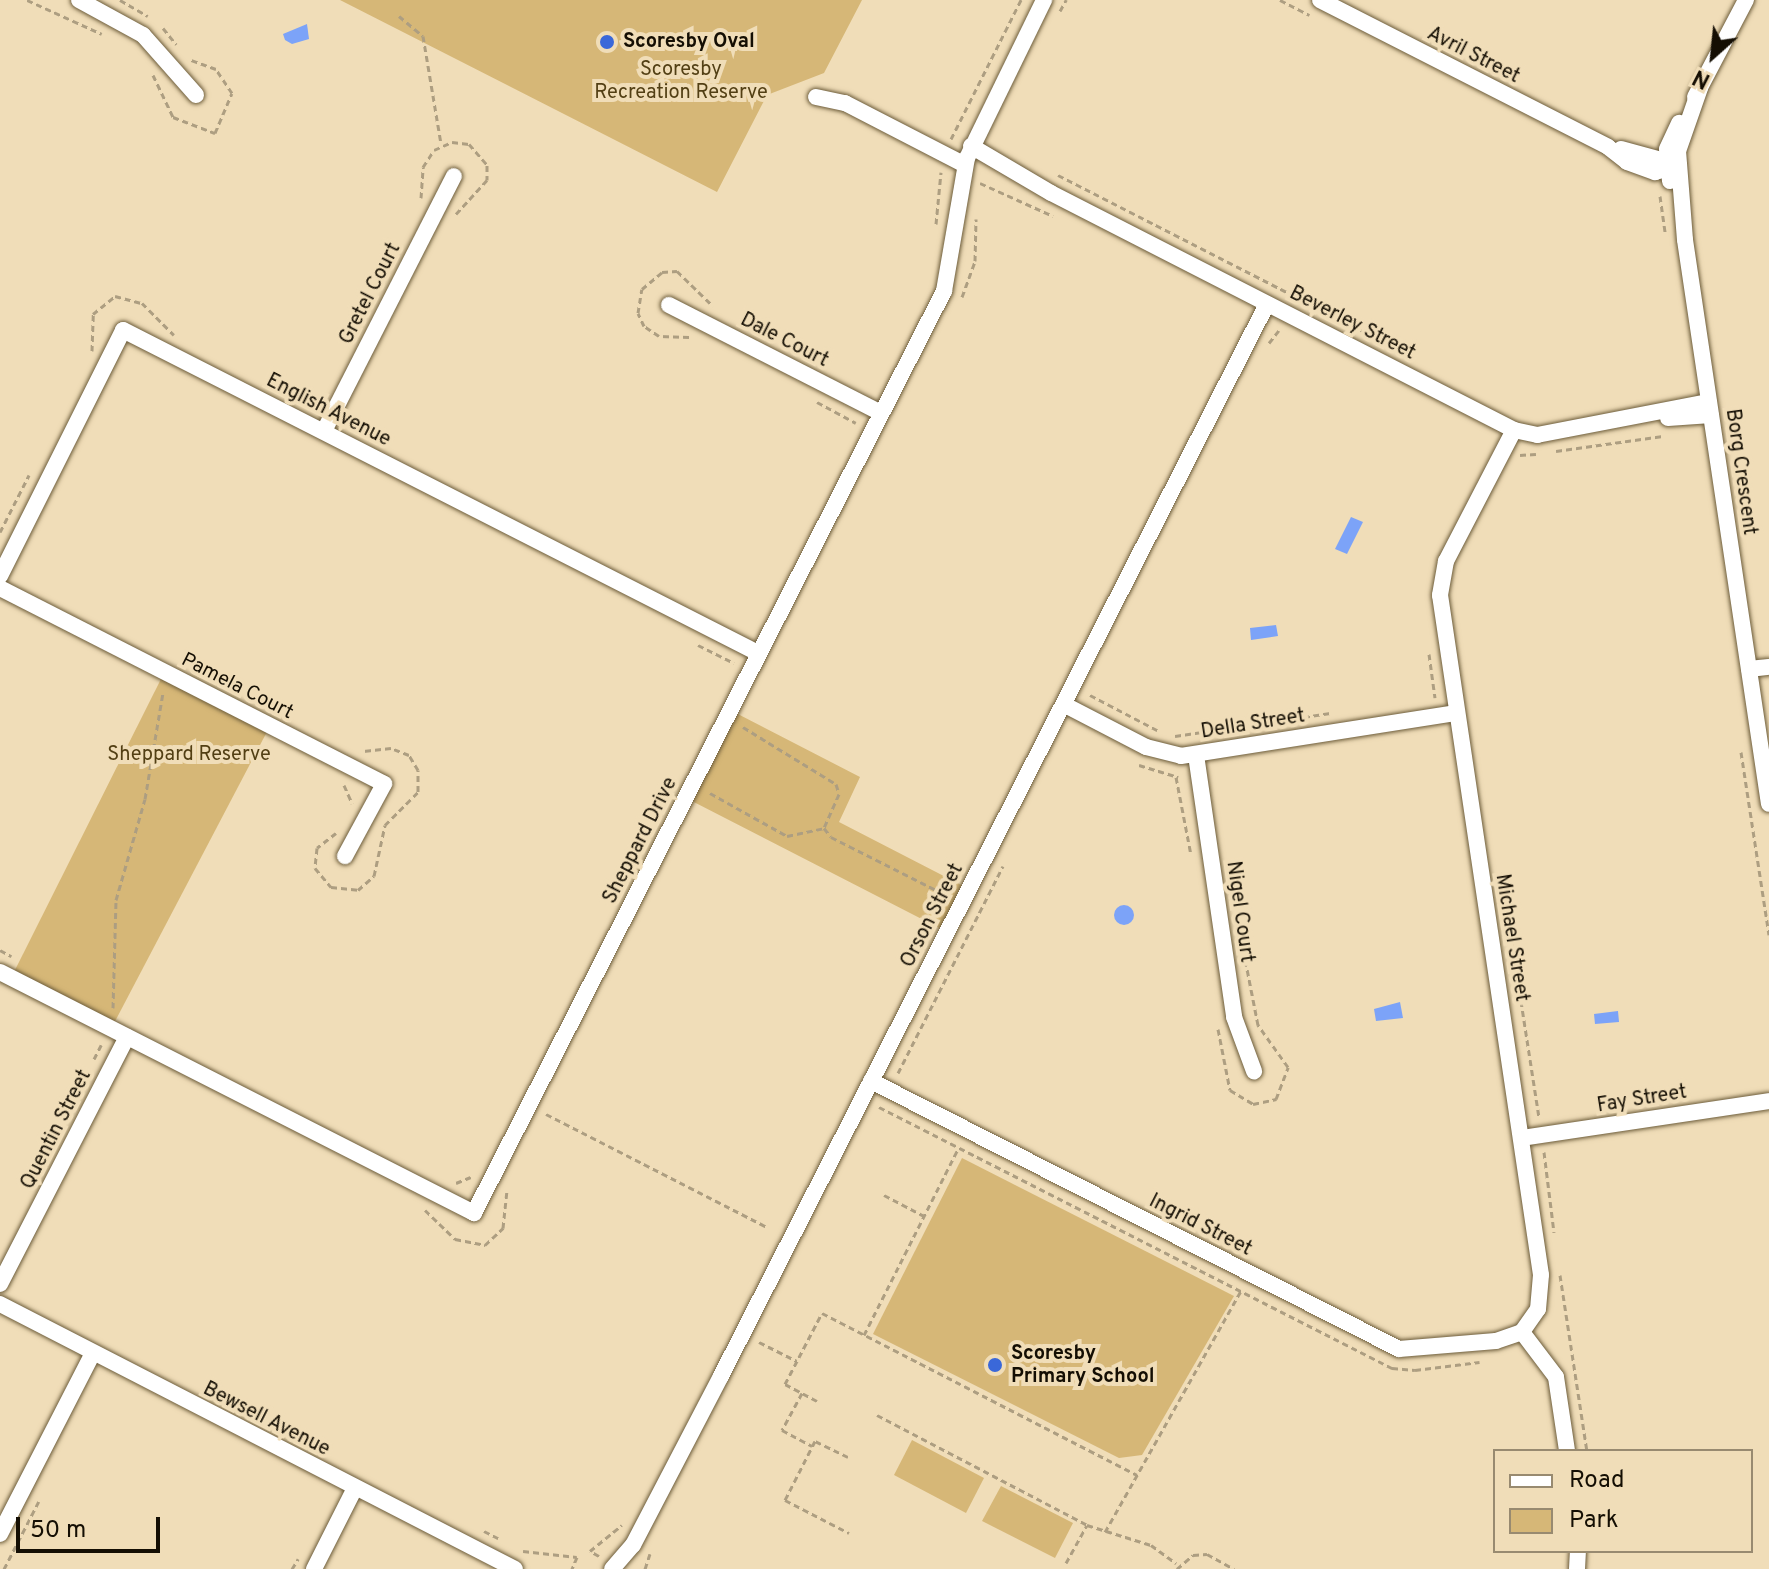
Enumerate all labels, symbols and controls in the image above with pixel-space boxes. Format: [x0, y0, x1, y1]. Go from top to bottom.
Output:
north arrow [1673, 16, 1753, 96]
street label: Avril Street [1423, 22, 1523, 90]
place label: Scoresby Oval [623, 30, 755, 54]
marker: Scoresby Oval [598, 33, 616, 51]
park label: Scoresby Recreation Reserve [594, 58, 768, 105]
text: N [1689, 62, 1715, 93]
street label: Gretel Court [335, 239, 407, 349]
street label: Beverley Street [1285, 282, 1419, 366]
street label: Dale Court [736, 309, 832, 373]
street label: English Avenue [261, 369, 395, 453]
street label: Borg Crescent [1719, 407, 1761, 537]
street label: Pamela Court [177, 648, 297, 726]
street label: Della Street [1199, 705, 1307, 745]
park label: Sheppard Reserve [107, 743, 271, 767]
street label: Sheppard Drive [599, 774, 683, 908]
street label: Orson Street [897, 860, 969, 972]
street label: Nigel Court [1220, 860, 1258, 964]
street label: Michael Street [1489, 872, 1533, 1004]
street label: Quentin Street [17, 1066, 97, 1194]
street label: Fay Street [1595, 1081, 1689, 1119]
street label: Ingrid Street [1144, 1190, 1256, 1262]
place label: Scoresby Primary School [1011, 1342, 1155, 1389]
marker: Scoresby Primary School [986, 1356, 1004, 1374]
street label: Bewsell Avenue [198, 1378, 334, 1462]
legend [1493, 1449, 1753, 1553]
text: Road [1569, 1466, 1625, 1496]
scale bar [20, 1501, 164, 1551]
text: Park [1569, 1506, 1619, 1536]
text: 50 m [30, 1516, 86, 1546]

